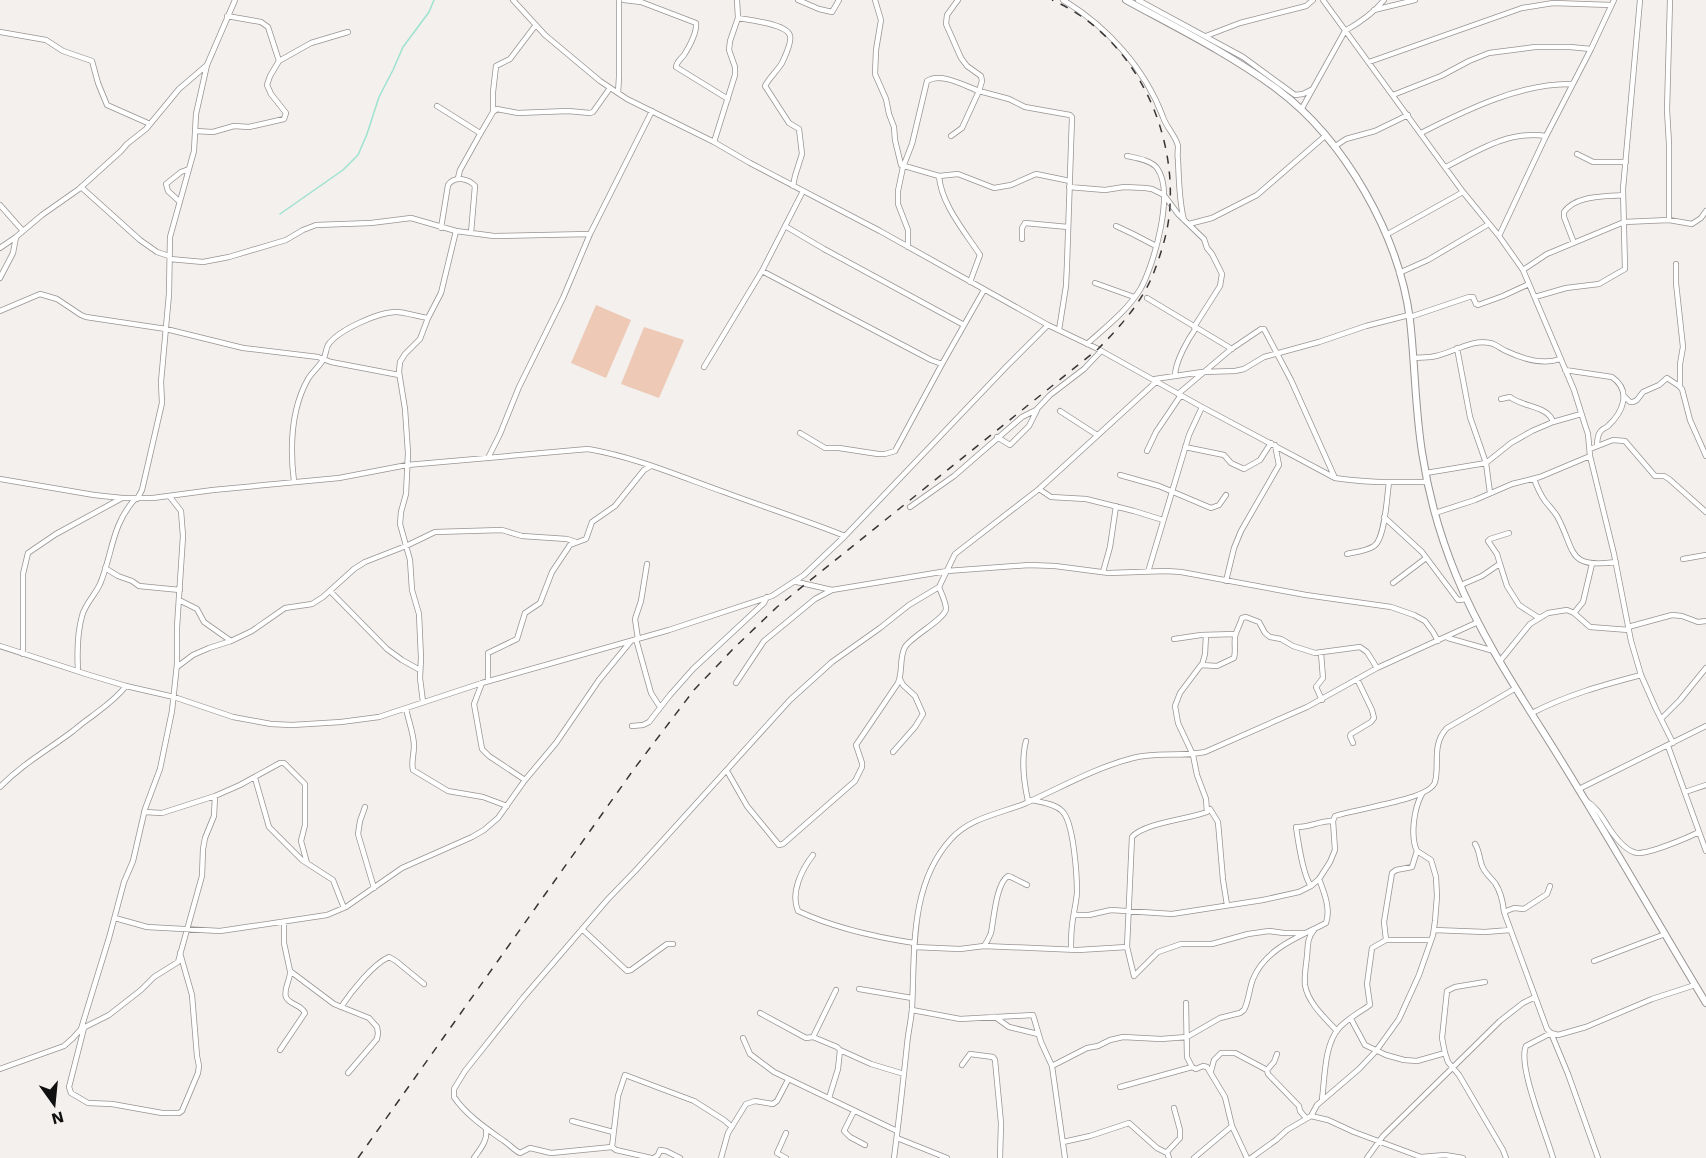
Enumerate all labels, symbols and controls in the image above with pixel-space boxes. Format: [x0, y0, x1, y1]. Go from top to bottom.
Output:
north arrow [24, 1074, 84, 1134]
text: N [50, 1107, 66, 1129]

